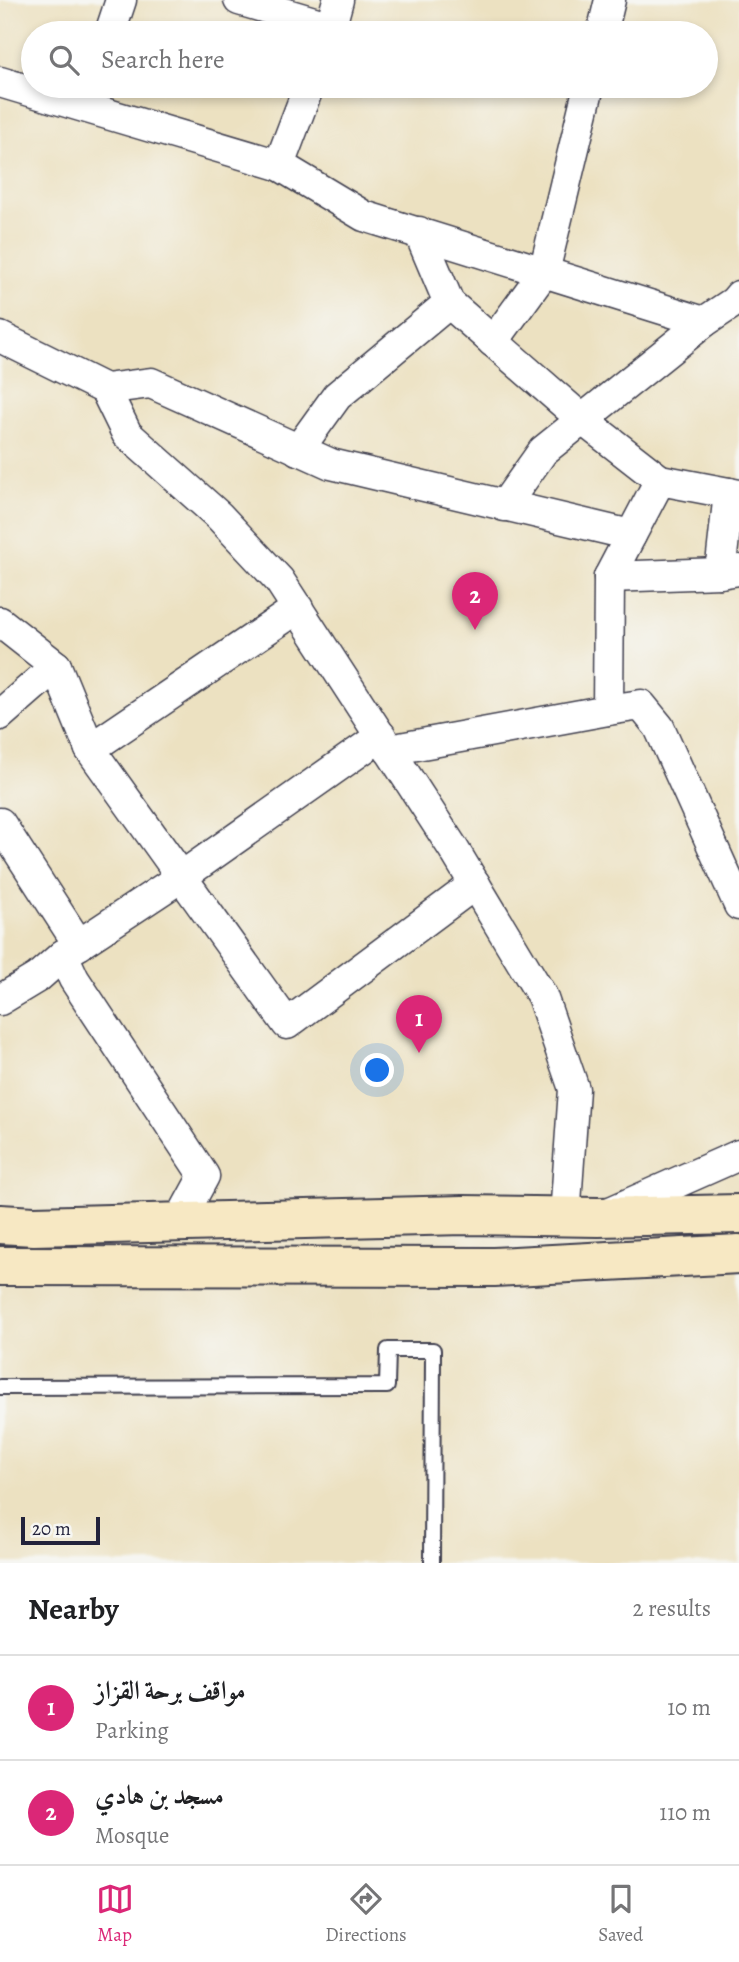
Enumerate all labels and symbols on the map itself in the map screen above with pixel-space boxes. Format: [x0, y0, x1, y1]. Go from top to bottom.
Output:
pin: 2 [452, 572, 498, 630]
pin: 1 [396, 995, 442, 1053]
your location [360, 1053, 394, 1087]
scale bar [21, 1514, 100, 1546]

